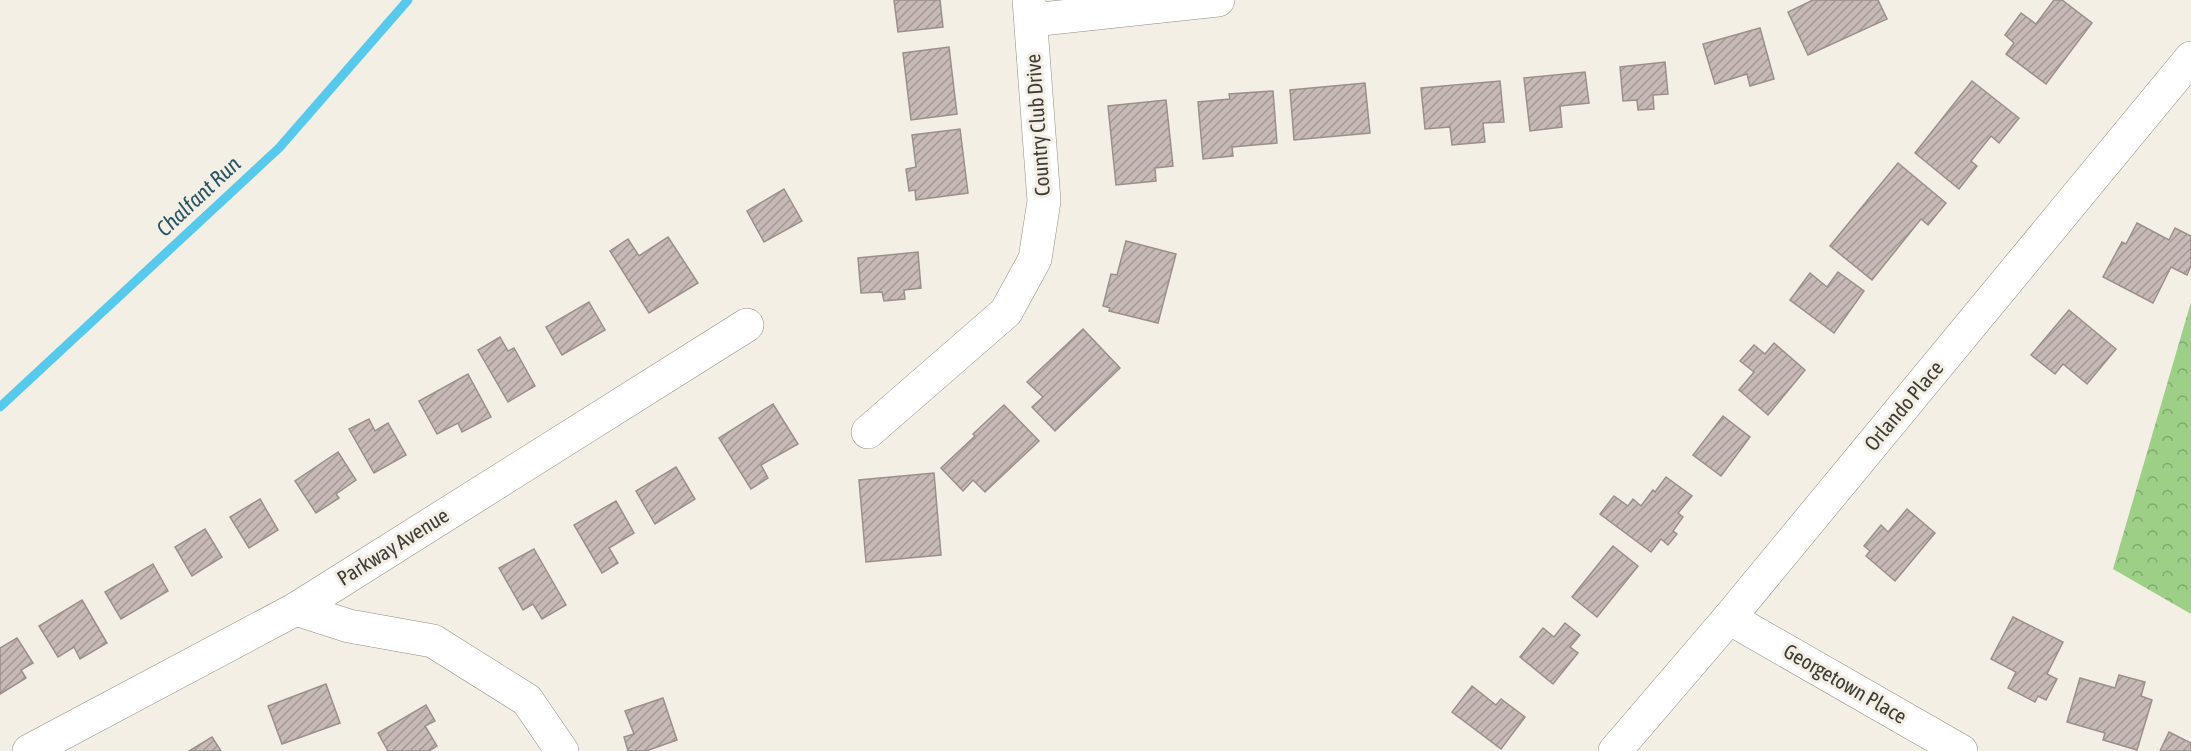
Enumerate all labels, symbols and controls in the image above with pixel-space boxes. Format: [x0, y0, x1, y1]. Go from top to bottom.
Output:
street label: Country Club Drive [1020, 53, 1054, 197]
water label: Chalfant Run [151, 150, 246, 241]
street label: Orlando Place [1859, 356, 1948, 455]
street label: Parkway Avenue [332, 502, 453, 590]
street label: Georgetown Place [1780, 638, 1911, 728]

